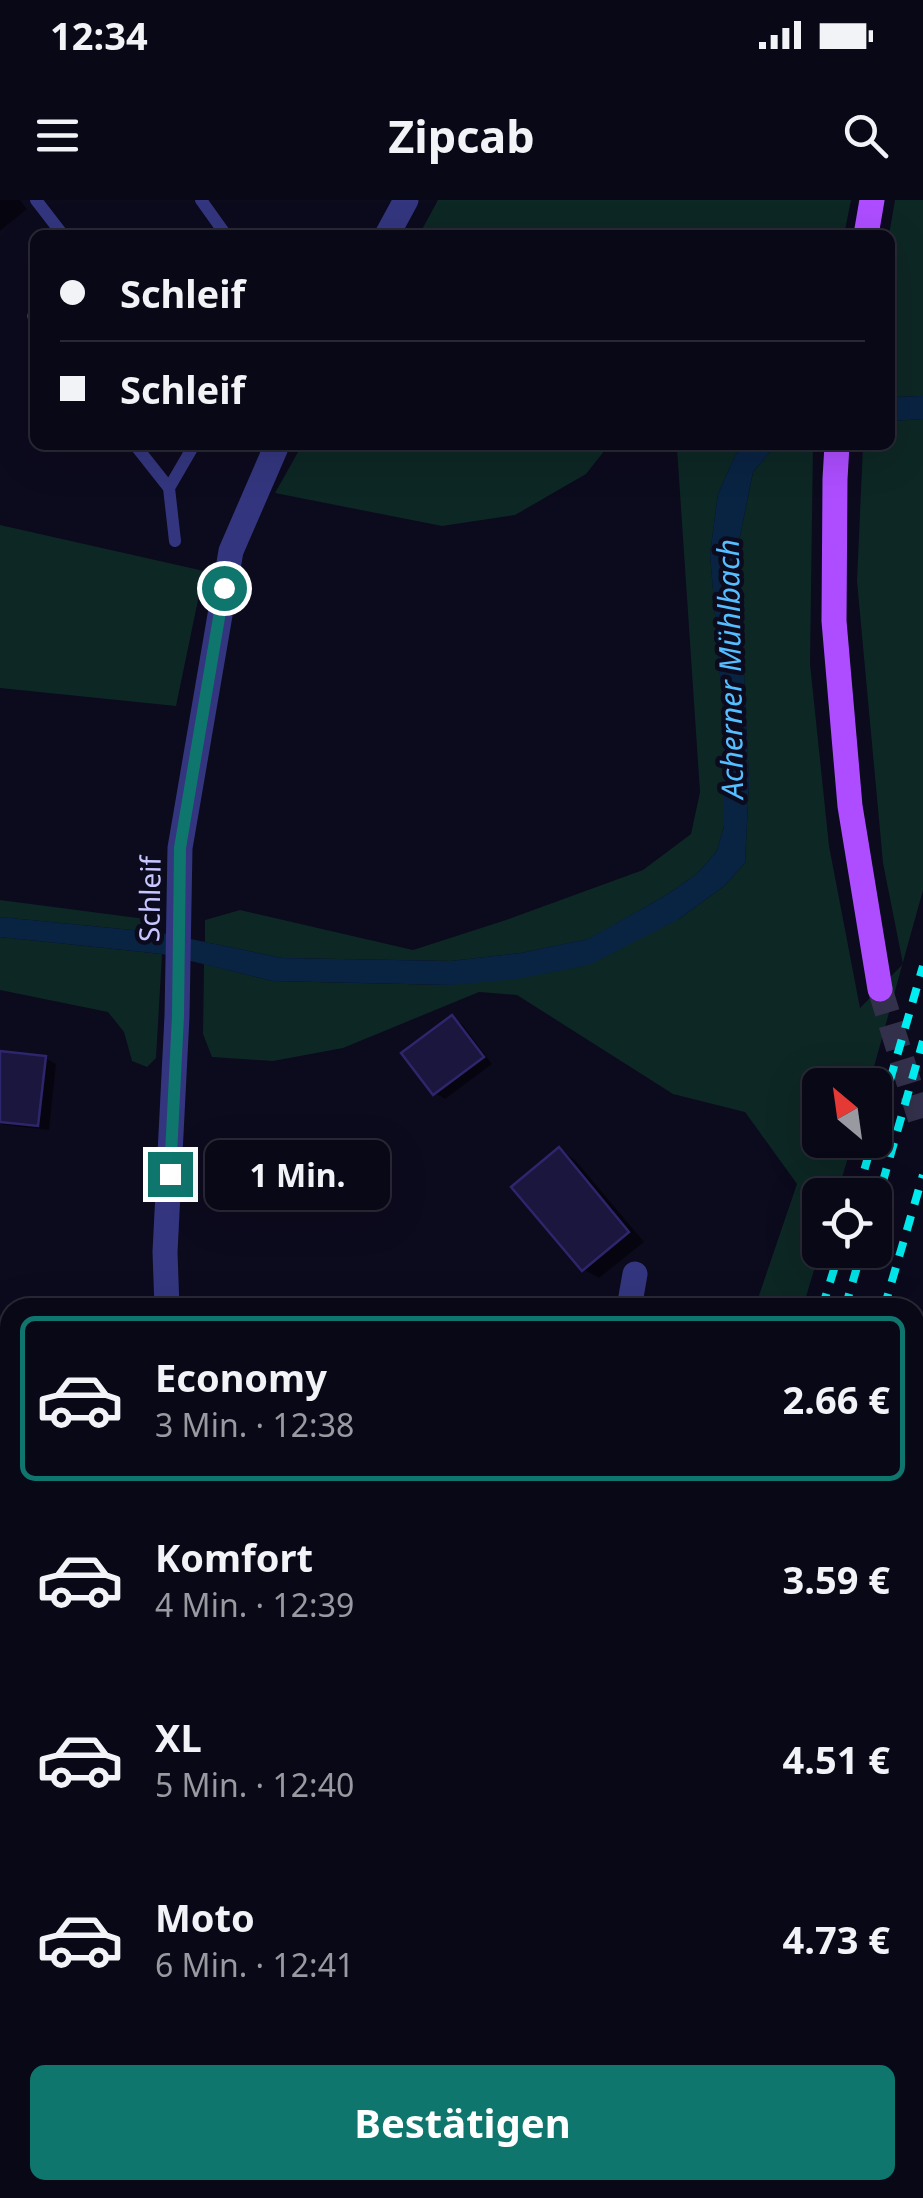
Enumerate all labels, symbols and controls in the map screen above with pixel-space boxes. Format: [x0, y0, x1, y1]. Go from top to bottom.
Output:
text: 12:34 [50, 9, 148, 61]
text: Zipcab [388, 105, 535, 166]
icon: menu [30, 108, 85, 163]
icon: search [838, 108, 893, 163]
text: Schleif [120, 267, 245, 319]
text: Schleif [120, 363, 245, 415]
water label: Acherner Mühlbach [707, 539, 752, 801]
route start [202, 566, 247, 611]
street label: Schleif [129, 854, 169, 942]
north arrow [802, 1068, 892, 1158]
map controls [802, 1068, 892, 1268]
callout: 1 Min. [205, 1139, 390, 1209]
route end [148, 1152, 193, 1197]
text: 1 Min. [249, 1153, 346, 1196]
button: locate [802, 1178, 892, 1268]
text: Economy [155, 1351, 327, 1403]
icon: car [35, 1354, 125, 1444]
text: 2.66 € [782, 1373, 890, 1425]
text: 3 Min. · 12:38 [155, 1403, 354, 1446]
text: Komfort [155, 1531, 313, 1583]
icon: car [35, 1534, 125, 1624]
text: 3.59 € [782, 1553, 890, 1605]
text: 4 Min. · 12:39 [155, 1583, 354, 1626]
text: XL [155, 1711, 202, 1763]
icon: car [35, 1714, 125, 1804]
text: 4.51 € [782, 1733, 890, 1785]
text: 5 Min. · 12:40 [155, 1763, 354, 1806]
text: Moto [155, 1891, 255, 1943]
icon: car [35, 1894, 125, 1984]
text: 4.73 € [782, 1913, 890, 1965]
text: 6 Min. · 12:41 [155, 1943, 354, 1986]
button: Bestätigen [30, 2065, 895, 2180]

